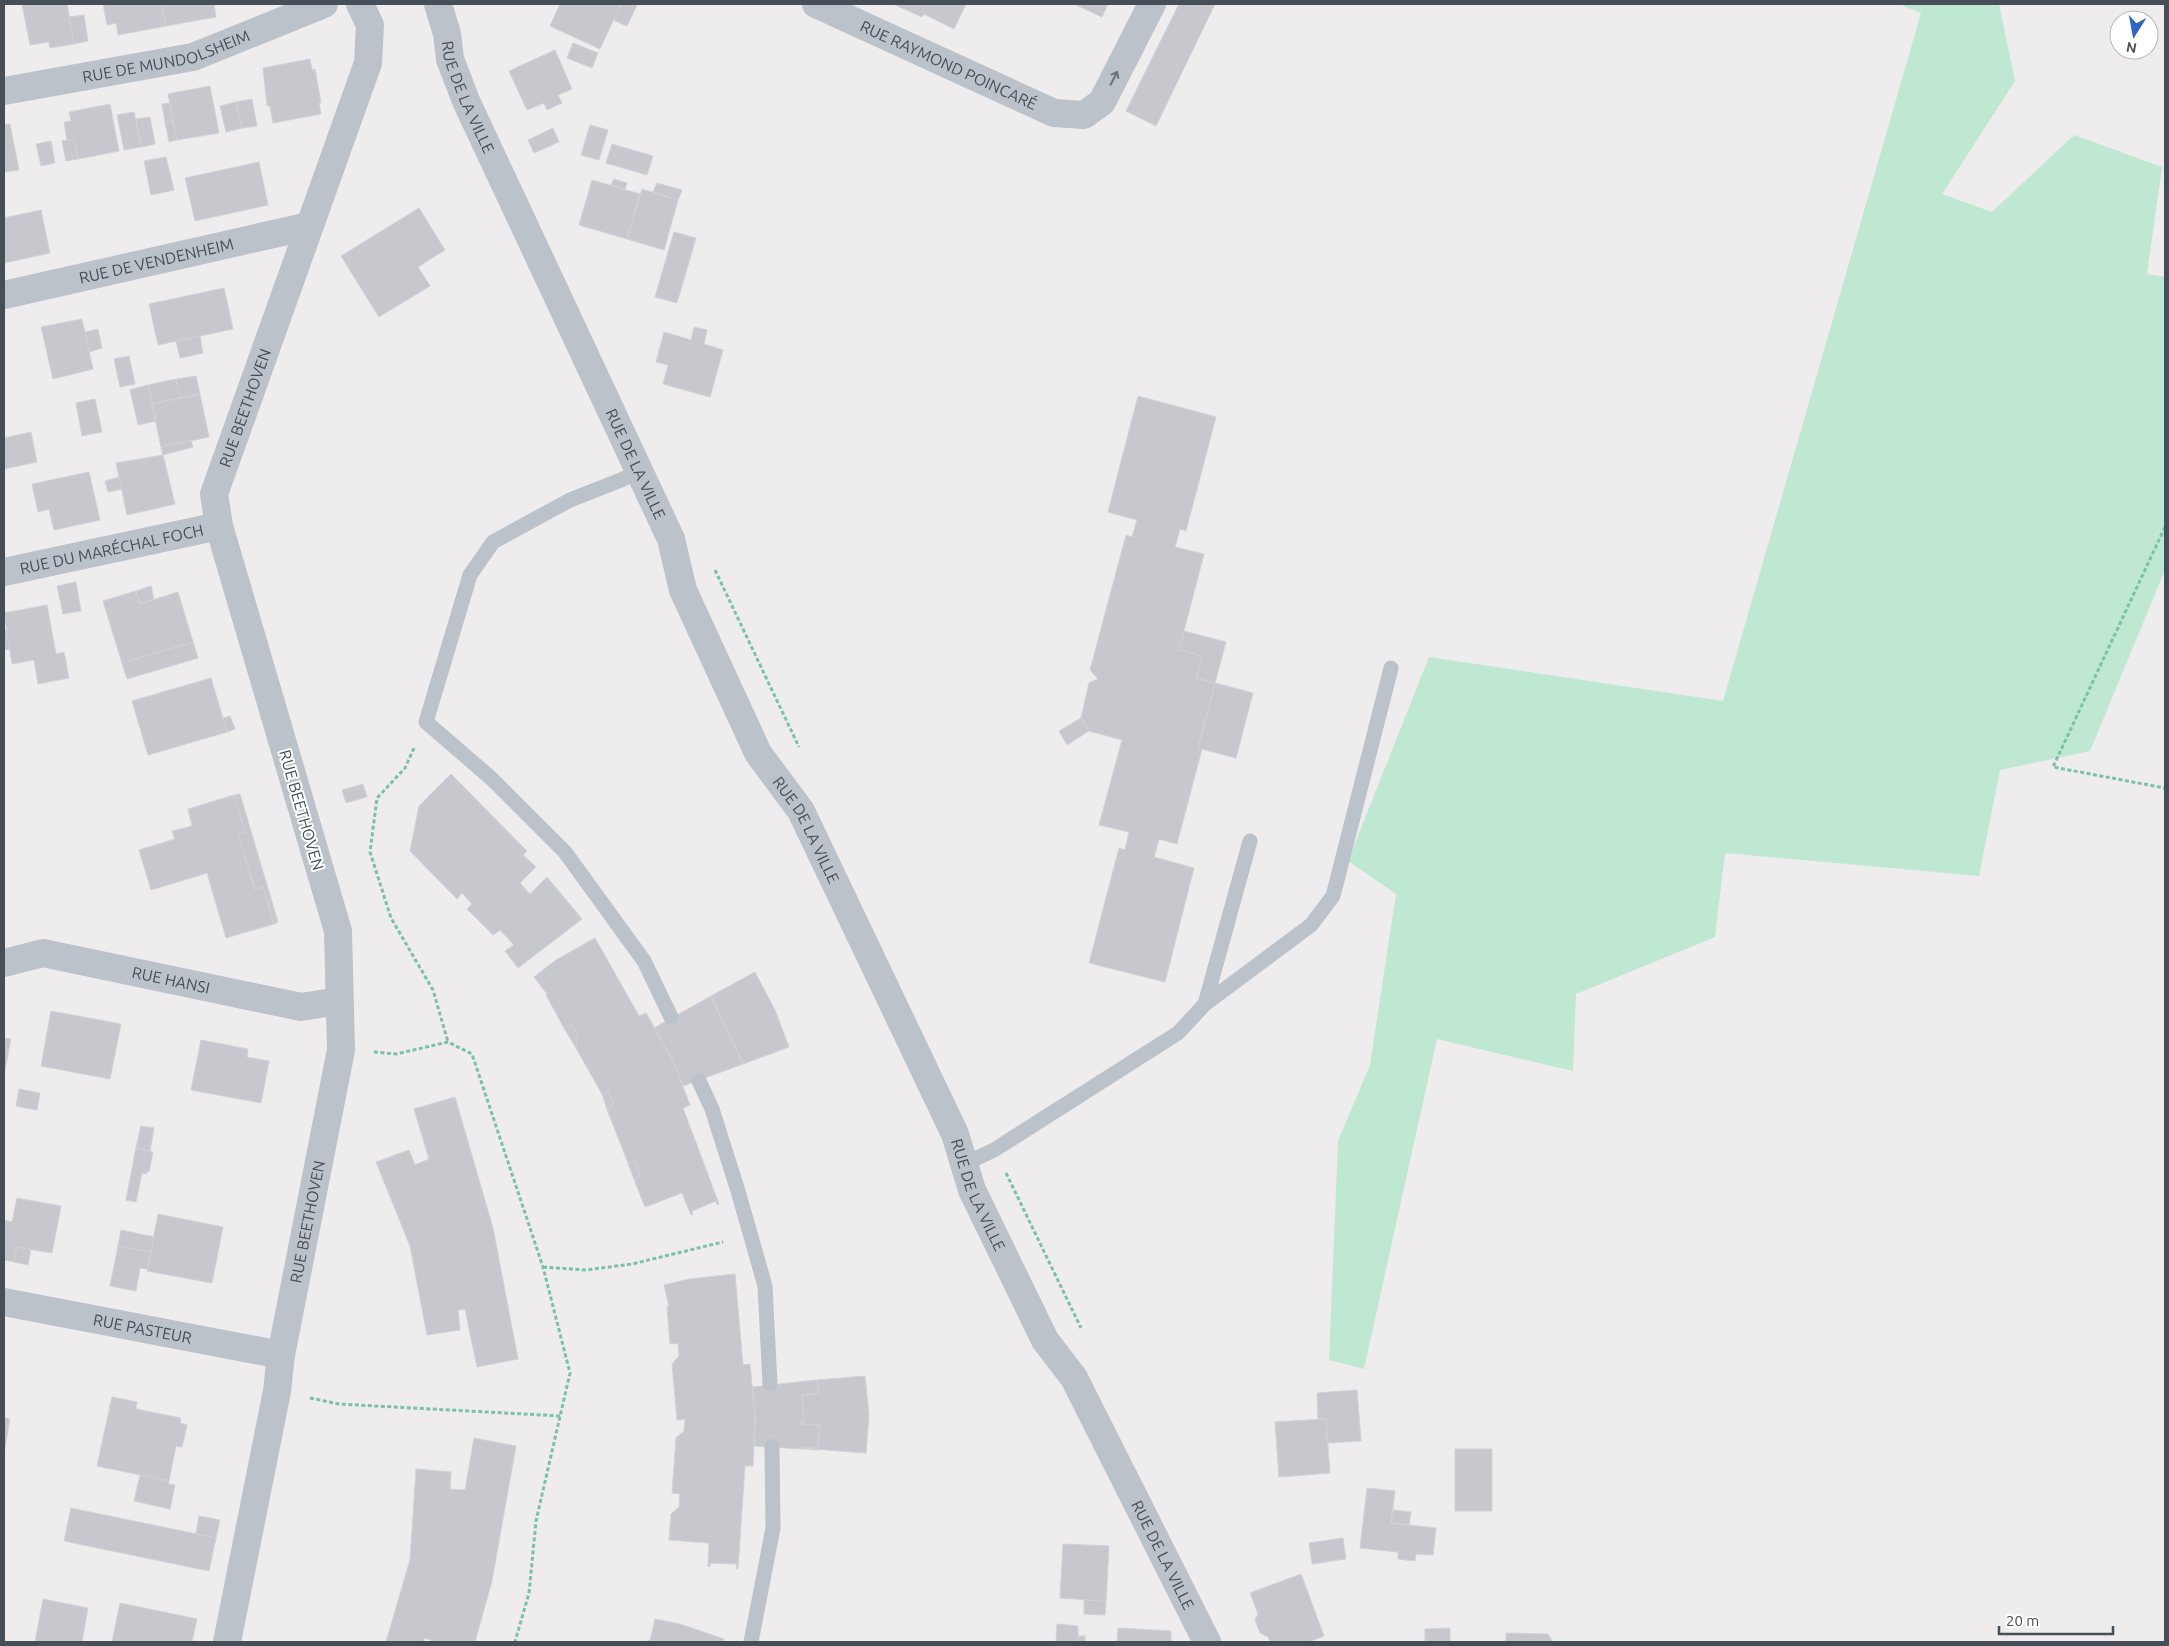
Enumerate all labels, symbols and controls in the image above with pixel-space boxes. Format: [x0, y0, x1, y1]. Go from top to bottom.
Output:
north arrow [2109, 10, 2159, 60]
street label: RUE RAYMOND POINCARÉ [858, 17, 1041, 113]
street label: RUE DE MUNDOLSHEIM [81, 26, 252, 86]
text: N [2125, 39, 2138, 57]
street label: RUE DE LA VILLE [439, 40, 498, 156]
one-way arrow [1110, 71, 1119, 86]
street label: RUE DE VENDENHEIM [77, 234, 235, 287]
street label: RUE BEETHOVEN [215, 346, 274, 470]
street label: RUE DE LA VILLE [602, 406, 669, 522]
street label: RUE DU MARÉCHAL FOCH [18, 521, 205, 577]
street label: RUE BEETHOVEN [276, 748, 328, 872]
street label: RUE DE LA VILLE [769, 773, 843, 886]
street label: RUE HANSI [130, 963, 212, 997]
street label: RUE DE LA VILLE [948, 1136, 1009, 1254]
street label: RUE BEETHOVEN [286, 1159, 328, 1285]
street label: RUE PASTEUR [92, 1310, 193, 1347]
street label: RUE DE LA VILLE [1128, 1497, 1198, 1612]
scale bar [1999, 1604, 2113, 1636]
text: 20 m [2006, 1612, 2039, 1629]

